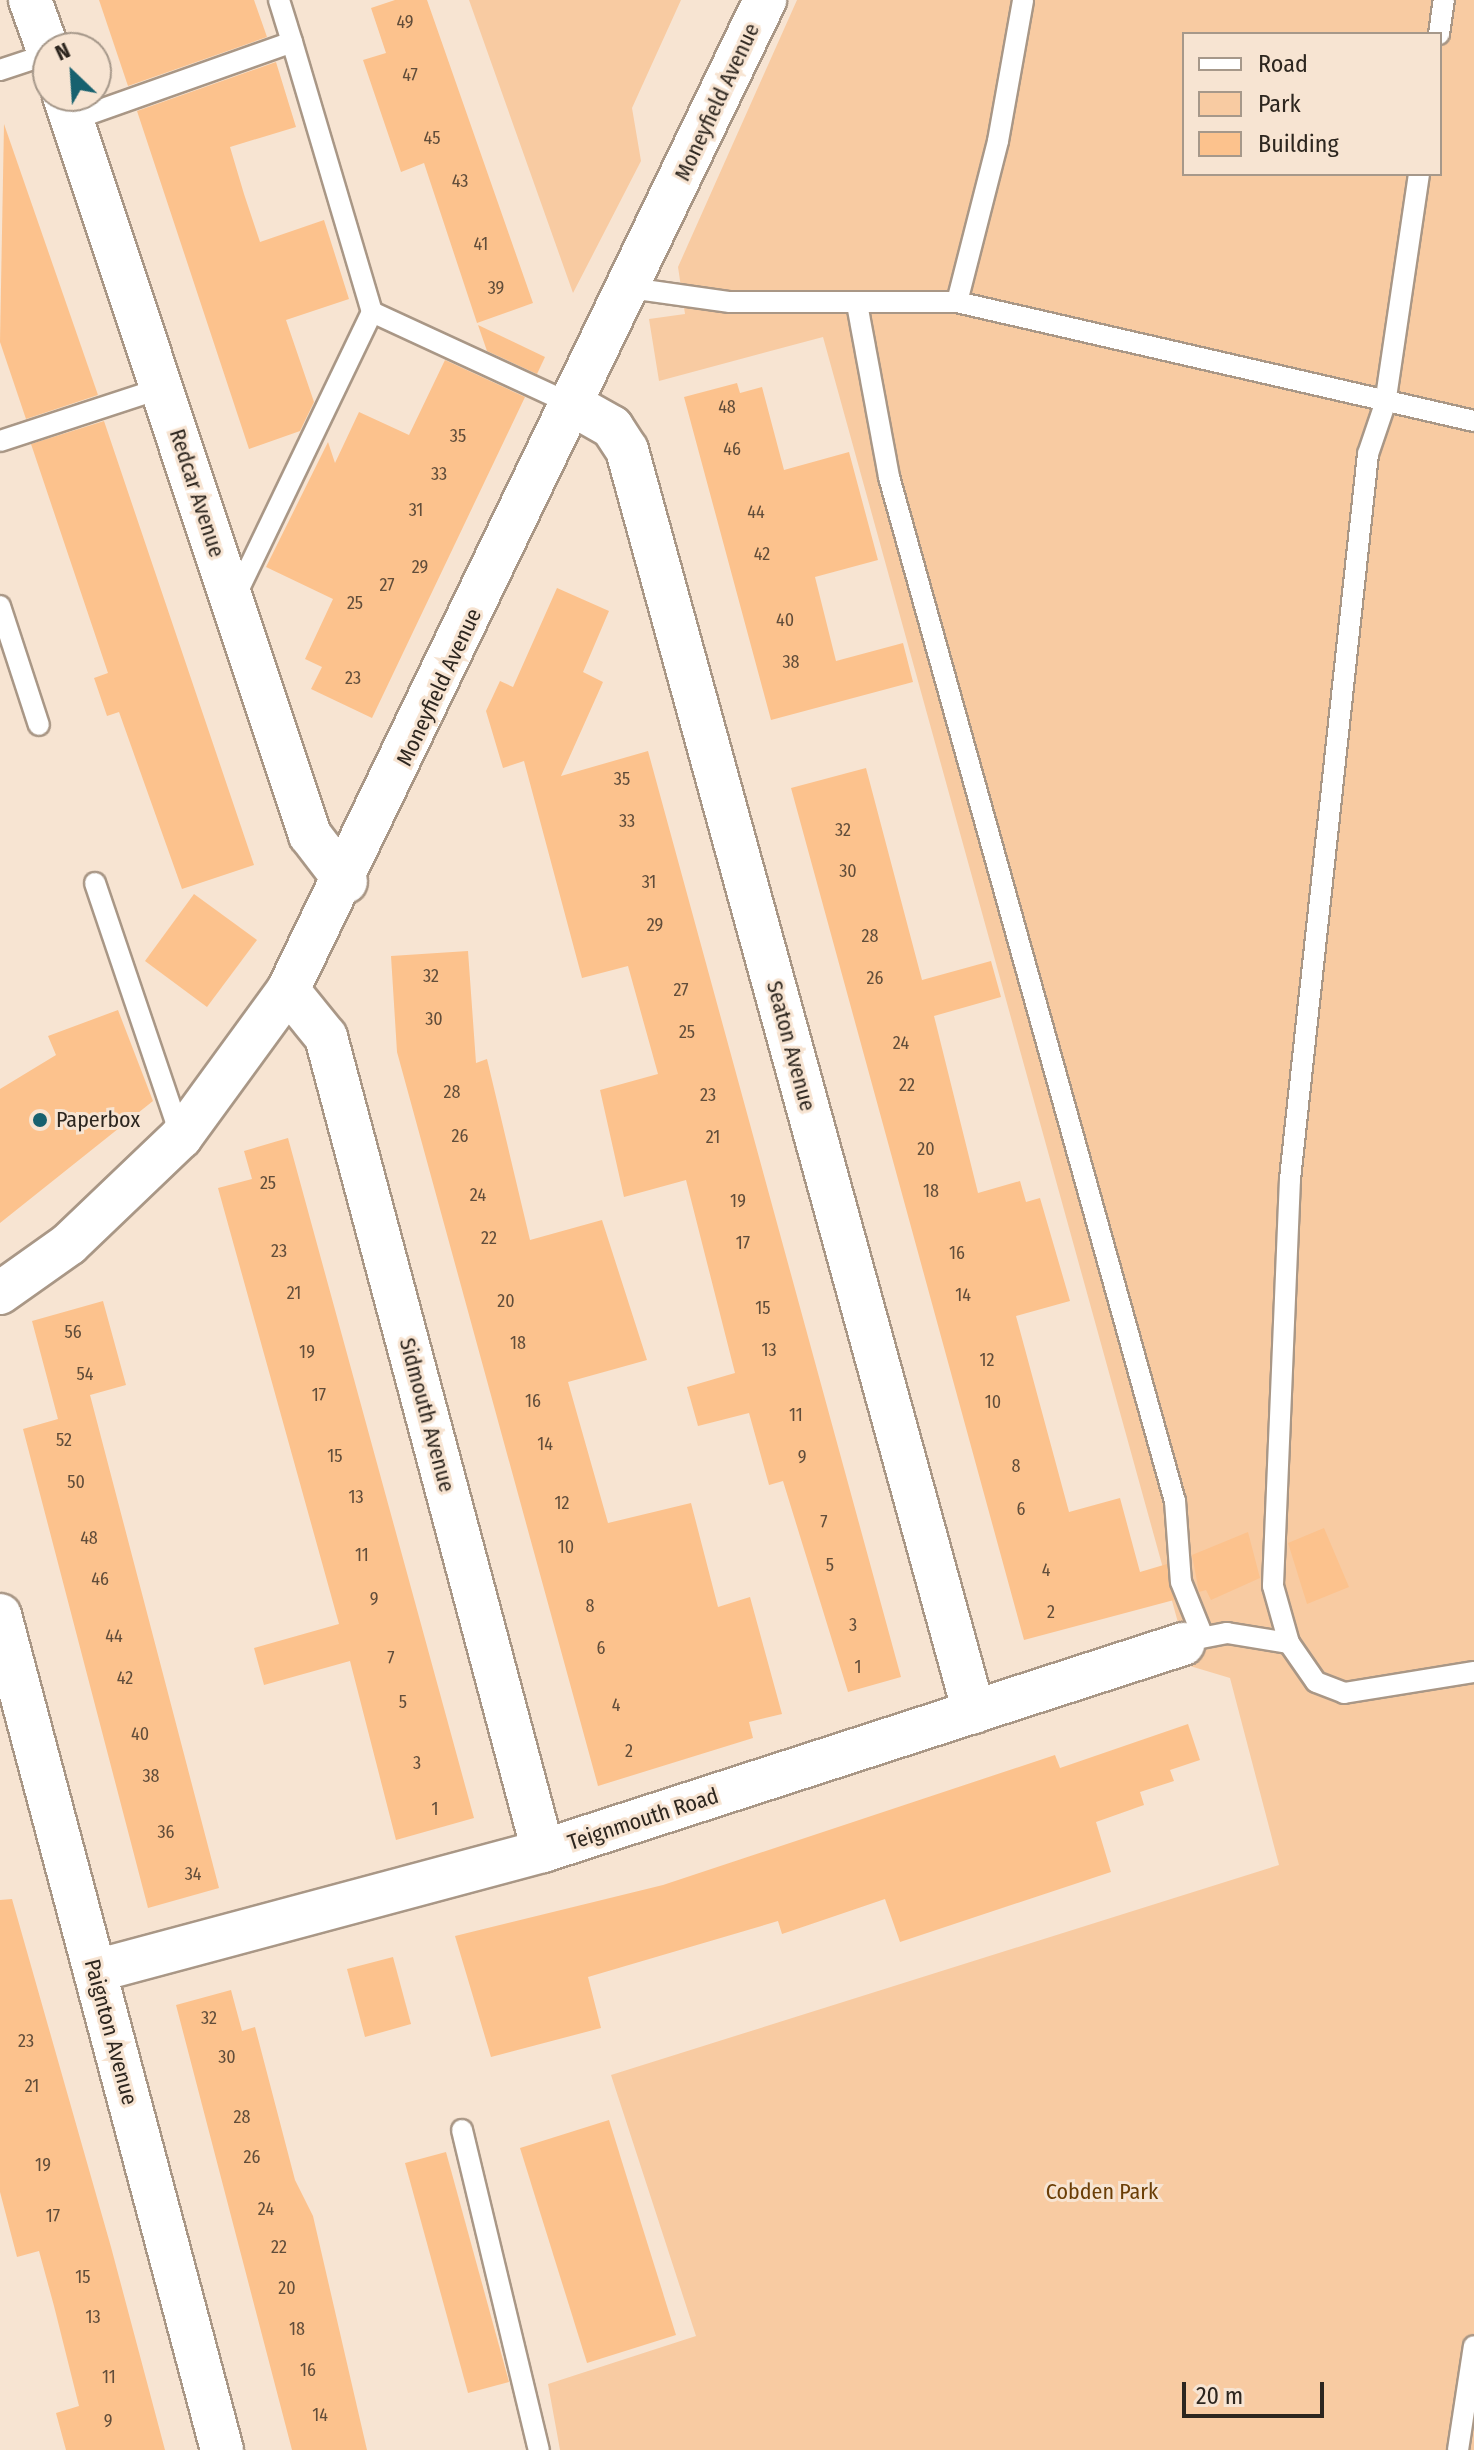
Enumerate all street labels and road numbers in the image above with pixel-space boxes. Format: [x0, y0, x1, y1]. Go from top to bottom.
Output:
street label: Moneyfield Avenue [669, 19, 765, 185]
street label: Redcar Avenue [164, 426, 230, 560]
street label: Moneyfield Avenue [391, 604, 487, 770]
street label: Seaton Avenue [761, 978, 821, 1114]
street label: Sidmouth Avenue [394, 1335, 460, 1495]
street label: Teignmouth Road [564, 1782, 722, 1856]
street label: Paignton Avenue [79, 1956, 143, 2108]

